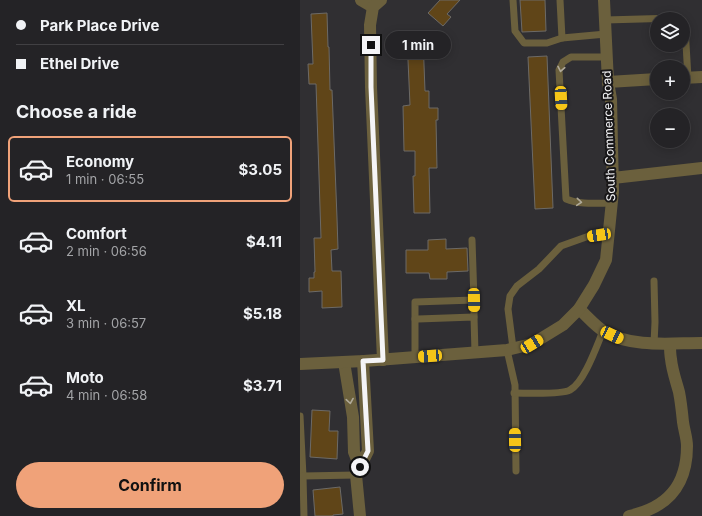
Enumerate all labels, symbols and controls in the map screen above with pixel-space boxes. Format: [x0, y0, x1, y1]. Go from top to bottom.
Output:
map controls [650, 12, 690, 148]
button: layers [650, 12, 690, 52]
text: Park Place Drive [40, 16, 159, 35]
callout: 1 min [385, 31, 451, 59]
route end [362, 36, 380, 54]
text: 1 min [402, 37, 434, 53]
text: Ethel Drive [40, 54, 119, 73]
button: + [650, 60, 690, 100]
one-way arrow [557, 66, 566, 72]
street label: South Commerce Road [599, 70, 618, 202]
car [554, 86, 568, 110]
text: Choose a ride [16, 101, 137, 122]
button: − [650, 108, 690, 148]
icon: car [18, 151, 54, 187]
text: Economy [66, 152, 134, 171]
text: $3.05 [239, 160, 282, 179]
text: 1 min · 06:55 [66, 171, 144, 187]
one-way arrow [576, 198, 582, 207]
icon: car [18, 223, 54, 259]
text: Comfort [66, 224, 127, 243]
car [586, 227, 612, 243]
text: $4.11 [246, 232, 282, 251]
text: 2 min · 06:56 [66, 243, 147, 259]
car [468, 288, 480, 312]
icon: car [18, 295, 54, 331]
text: XL [66, 296, 86, 315]
text: $5.18 [243, 304, 282, 323]
text: 3 min · 06:57 [66, 315, 146, 331]
car [599, 324, 625, 346]
car [519, 333, 545, 355]
car [418, 349, 442, 363]
icon: car [18, 367, 54, 403]
text: Moto [66, 368, 104, 387]
text: $3.71 [243, 376, 282, 395]
text: 4 min · 06:58 [66, 387, 147, 403]
one-way arrow [345, 398, 354, 404]
car [509, 428, 521, 452]
route start [351, 458, 369, 476]
button: Confirm [16, 462, 284, 508]

